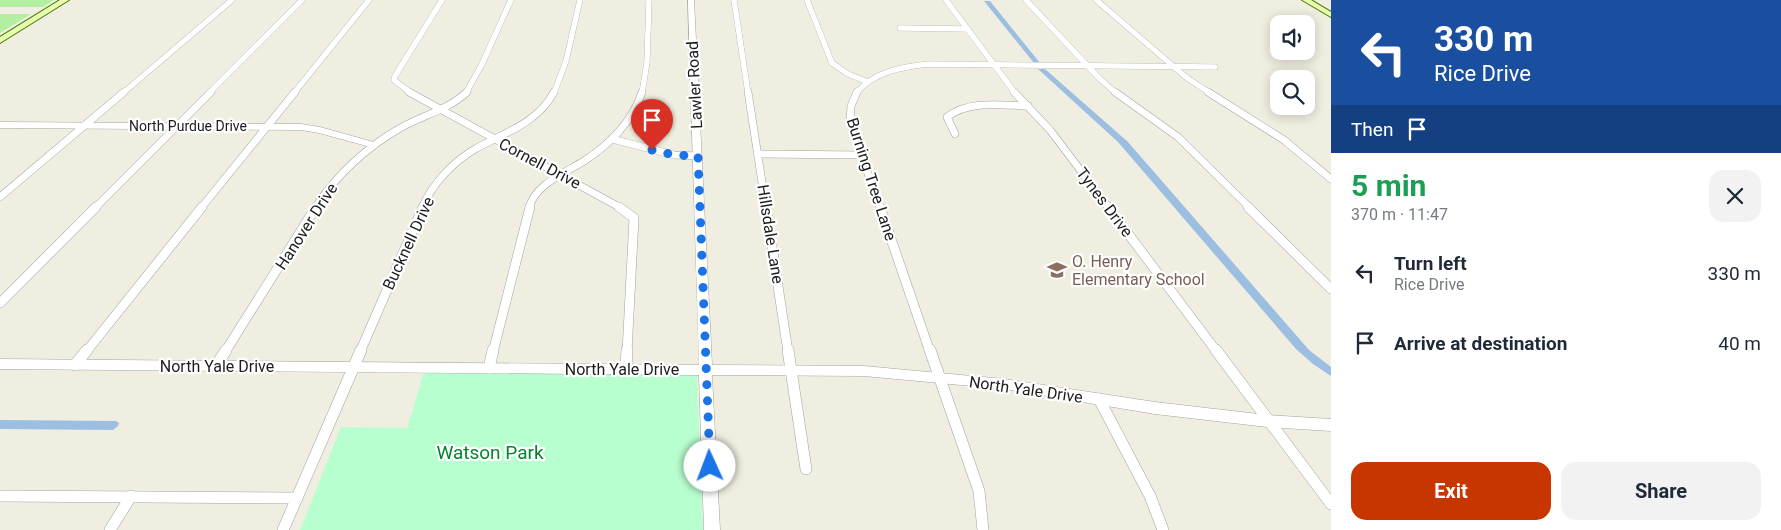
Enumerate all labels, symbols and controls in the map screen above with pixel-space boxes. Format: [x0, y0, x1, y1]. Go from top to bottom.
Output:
map controls [1270, 15, 1315, 115]
button: sound [1270, 15, 1315, 60]
text: 330 m [1434, 19, 1533, 60]
icon: left [1351, 20, 1416, 85]
street label: Lawler Road [683, 41, 706, 129]
text: Rice Drive [1434, 61, 1531, 86]
button: search [1270, 70, 1315, 115]
pin [631, 99, 673, 150]
icon: arrive [638, 106, 666, 134]
street label: Burning Tree Lane [843, 115, 900, 243]
icon: arrive [1403, 115, 1431, 143]
street label: North Purdue Drive [129, 118, 247, 134]
text: Then [1351, 118, 1393, 141]
street label: Cornell Drive [496, 134, 584, 193]
street label: Tynes Drive [1072, 164, 1137, 241]
text: 5 min [1351, 168, 1426, 203]
button: close [1709, 170, 1761, 222]
street label: Hanover Drive [271, 179, 341, 273]
street label: Hillsdale Lane [753, 183, 788, 285]
street label: Bucknell Drive [379, 194, 438, 293]
text: 370 m · 11:47 [1351, 205, 1448, 224]
place label: O. Henry Elementary School [1072, 252, 1205, 289]
text: Turn left [1394, 252, 1467, 275]
school or university icon: O. Henry Elementary School [1046, 259, 1068, 281]
icon: left [1351, 259, 1379, 287]
text: 330 m [1708, 262, 1761, 285]
text: Rice Drive [1394, 275, 1465, 294]
icon: arrive [1351, 329, 1379, 357]
text: Arrive at destination [1394, 332, 1567, 355]
text: 40 m [1718, 332, 1761, 355]
street label: North Yale Drive [160, 357, 274, 376]
street label: North Yale Drive [565, 360, 679, 379]
street label: North Yale Drive [968, 372, 1084, 407]
position arrow [683, 439, 735, 491]
park label: Watson Park [436, 441, 544, 464]
button: Exit [1351, 462, 1551, 520]
button: Share [1561, 462, 1761, 520]

